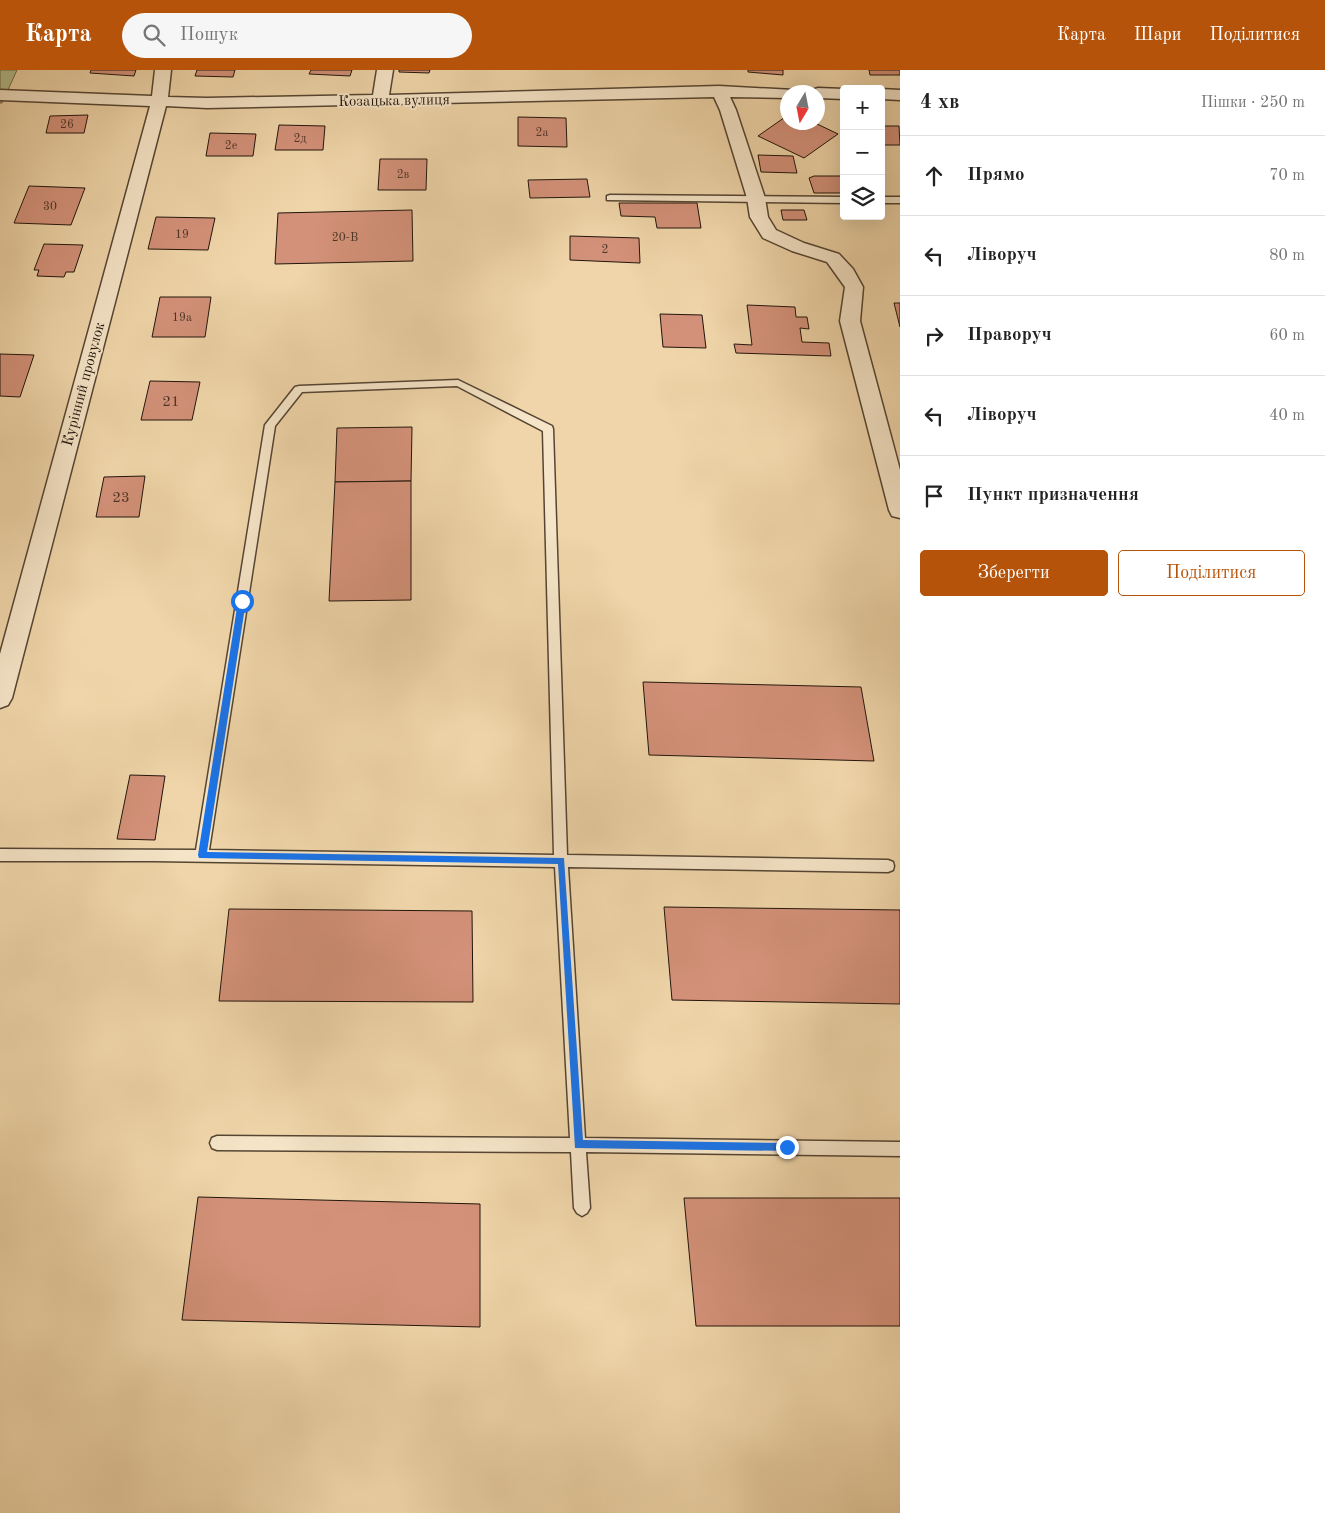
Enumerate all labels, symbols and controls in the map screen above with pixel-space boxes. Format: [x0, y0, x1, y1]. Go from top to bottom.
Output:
search box [122, 13, 472, 58]
icon: search [140, 21, 168, 49]
text: Карта [25, 23, 92, 47]
text: Пошук [180, 26, 238, 45]
text: Карта [1057, 26, 1106, 44]
text: Шари [1134, 26, 1182, 44]
text: Поділитися [1210, 26, 1300, 44]
north arrow [780, 85, 825, 130]
map controls [840, 85, 885, 220]
button: + [840, 85, 885, 130]
text: 4 хв [920, 92, 959, 113]
street label: Козацька вулиця [338, 93, 450, 110]
text: Пішки · 250 m [1201, 95, 1305, 111]
house number: 26 [60, 119, 74, 131]
house number: 2а [536, 127, 549, 139]
button: − [840, 130, 885, 175]
house number: 2д [294, 133, 307, 145]
house number: 2е [225, 140, 238, 152]
icon: ahead [920, 162, 948, 190]
text: Прямо [967, 166, 1025, 185]
text: 70 m [1269, 168, 1305, 184]
house number: 2в [397, 169, 410, 181]
button: layers [840, 175, 885, 220]
house number: 30 [43, 201, 57, 213]
house number: 19 [175, 229, 189, 241]
house number: 20-В [332, 232, 358, 244]
icon: left [920, 242, 948, 270]
house number: 2 [602, 244, 608, 256]
text: Ліворуч [967, 246, 1037, 265]
text: 80 m [1269, 248, 1305, 264]
house number: 19а [172, 312, 192, 324]
street label: Курінний провулок [61, 320, 108, 448]
icon: right [920, 322, 948, 350]
text: Праворуч [967, 326, 1052, 345]
text: 60 m [1269, 328, 1305, 344]
house number: 21 [162, 395, 180, 410]
icon: left [920, 402, 948, 430]
text: Ліворуч [967, 406, 1037, 425]
text: 40 m [1269, 408, 1305, 424]
icon: arrive [920, 482, 948, 510]
text: Пункт призначення [967, 486, 1139, 505]
house number: 23 [112, 491, 130, 506]
button: Зберегти [920, 550, 1108, 596]
button: Поділитися [1118, 550, 1305, 596]
route start [231, 590, 254, 613]
route end [776, 1136, 799, 1159]

